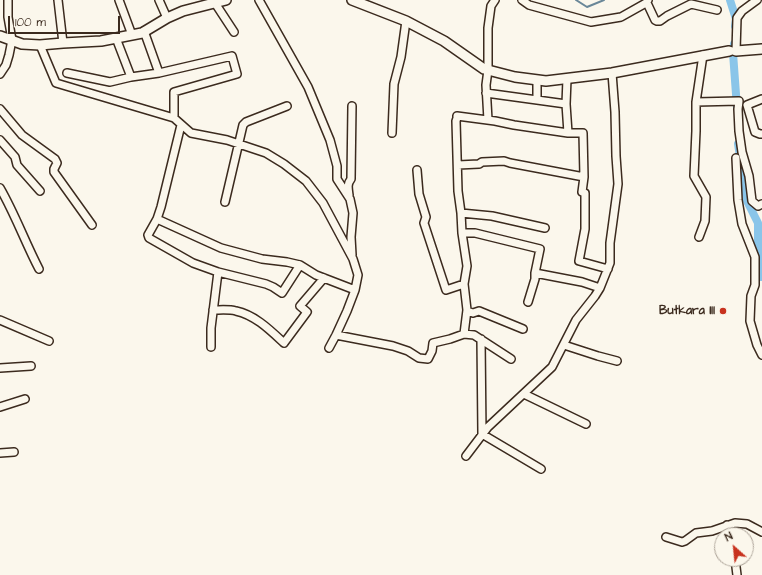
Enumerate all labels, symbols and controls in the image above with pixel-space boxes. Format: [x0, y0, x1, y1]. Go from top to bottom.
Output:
scale bar [10, 8, 122, 34]
text: 100 m [15, 14, 46, 31]
place label: Butkara III [659, 304, 715, 318]
marker: Butkara III [718, 306, 728, 316]
north arrow [714, 527, 754, 567]
text: N [722, 529, 735, 545]

